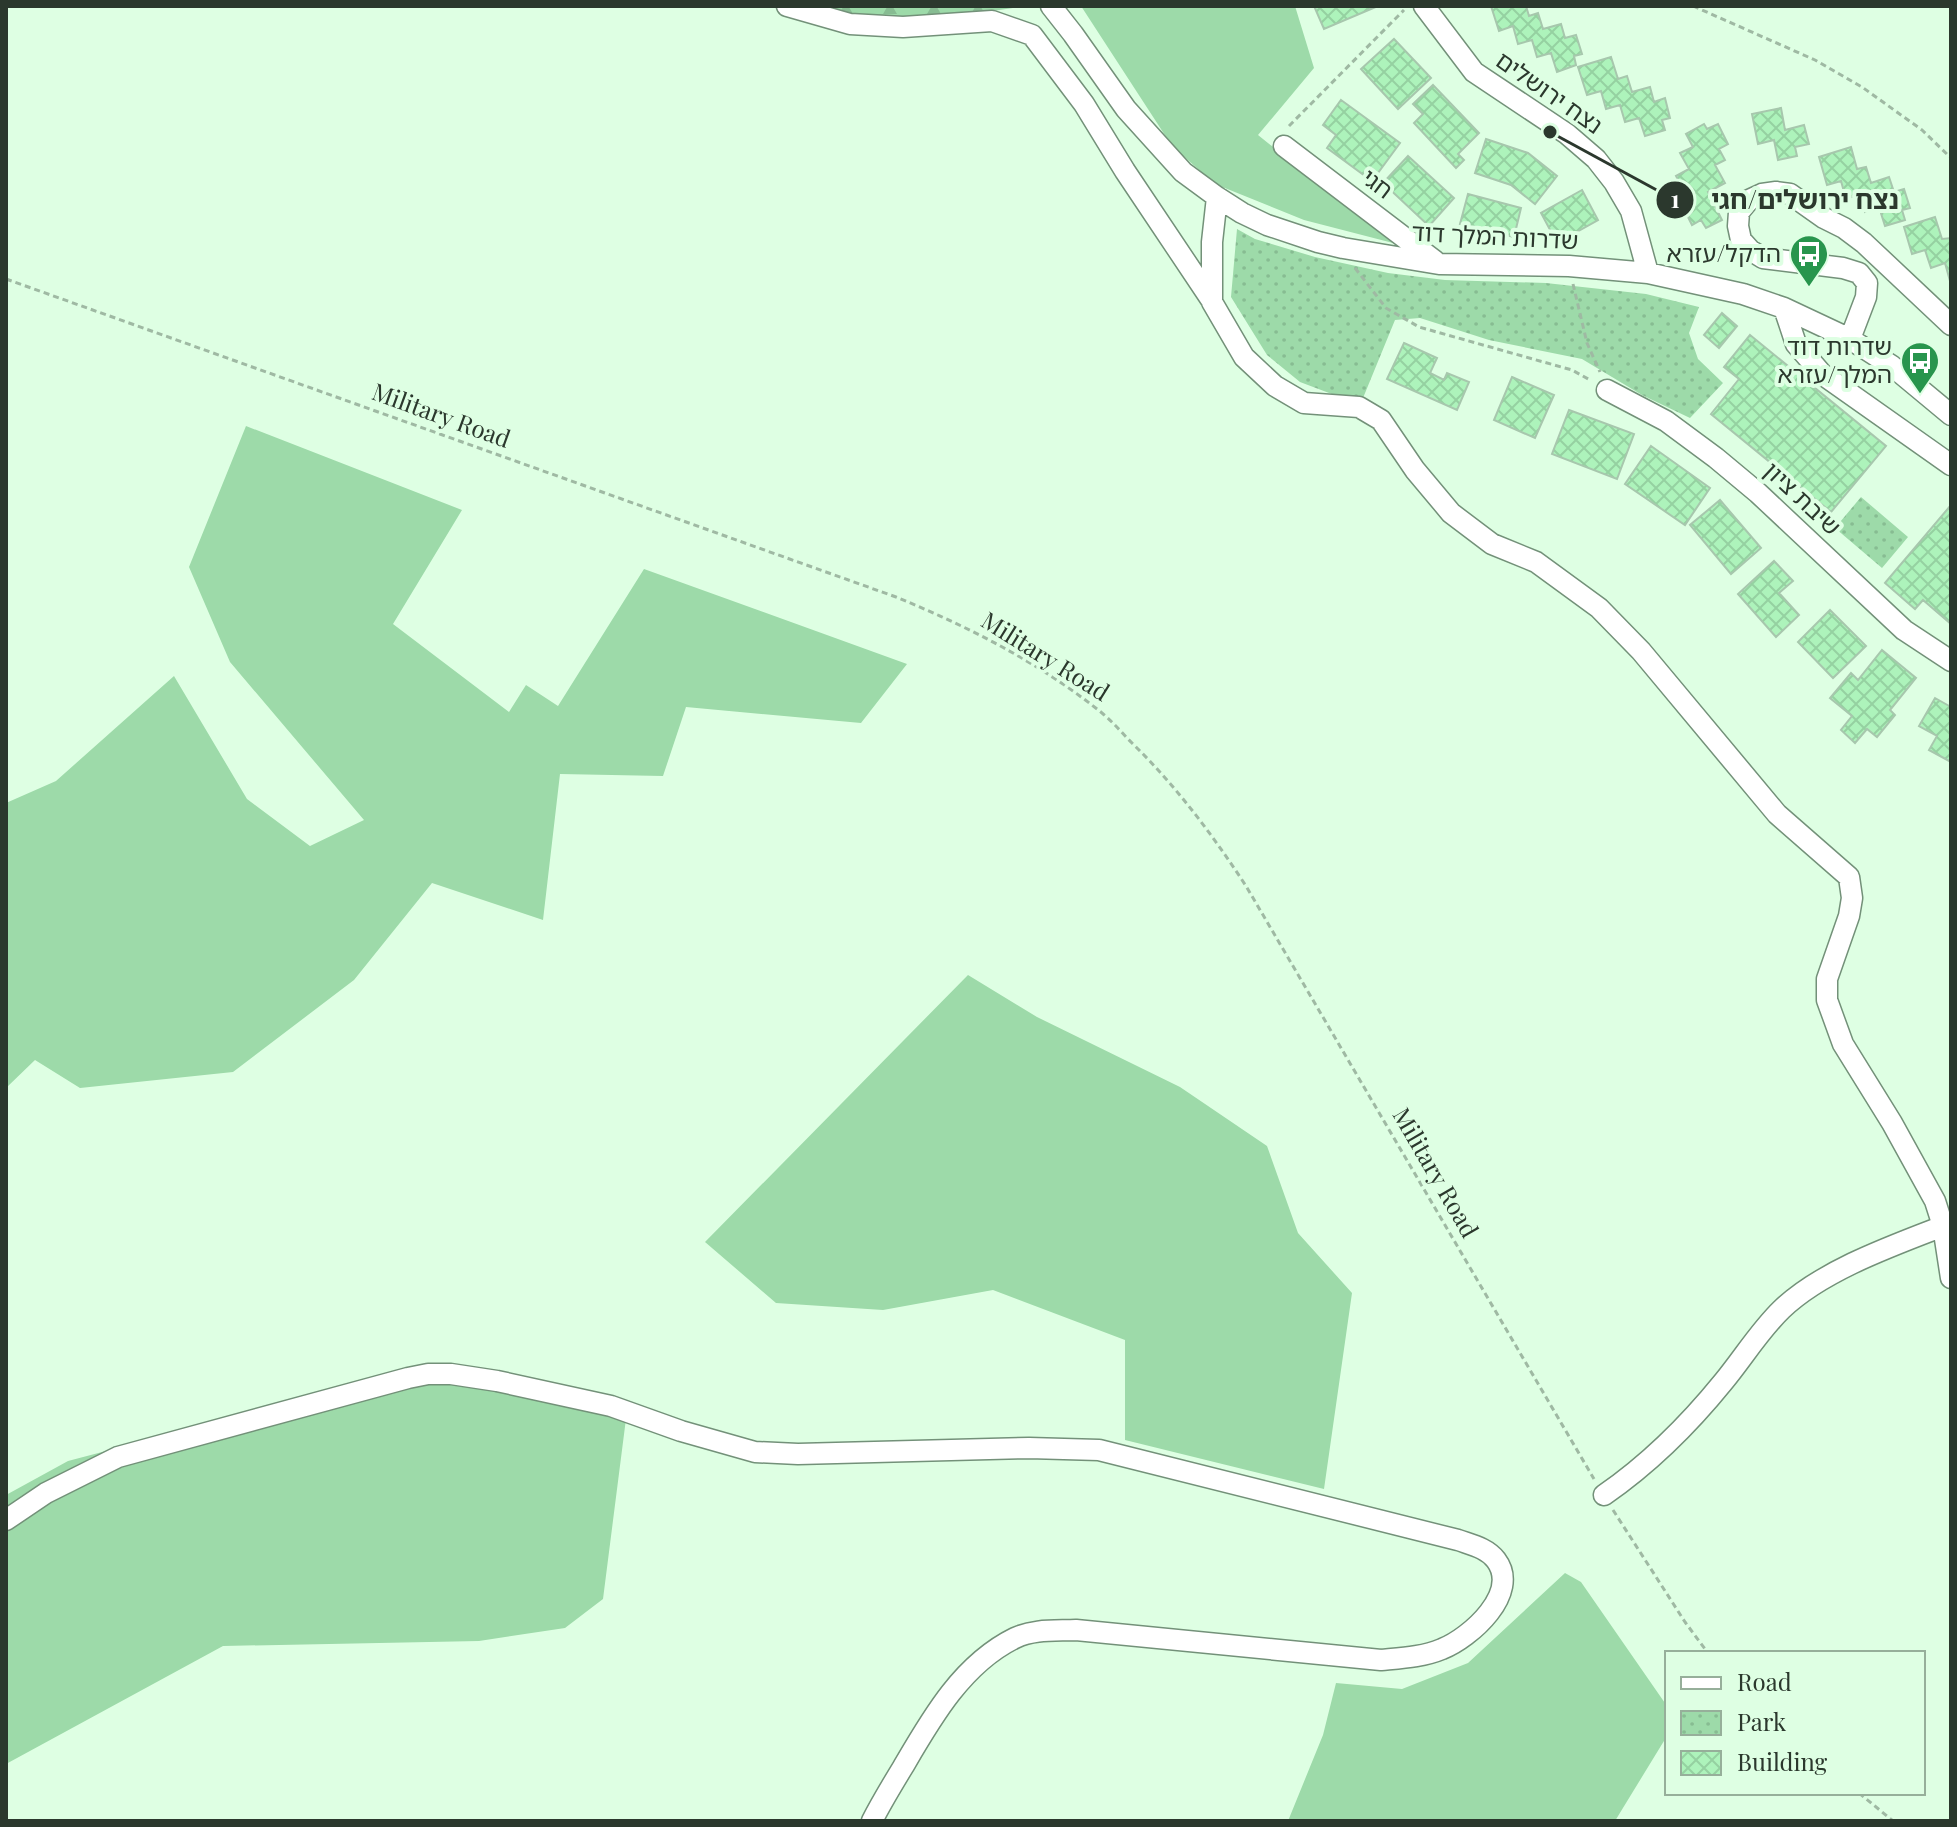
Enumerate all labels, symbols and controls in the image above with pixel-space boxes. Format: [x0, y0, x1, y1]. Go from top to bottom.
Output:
street label: נצח ירושלים [1490, 43, 1610, 140]
street label: חגי [1356, 160, 1400, 205]
callout: נצח ירושלים/חגי [1655, 175, 1915, 225]
text: נצח ירושלים/חגי [1711, 181, 1899, 216]
text: 1 [1670, 182, 1680, 214]
street label: שדרות המלך דוד [1411, 215, 1579, 255]
bus stop icon: הדקל/עזרא [1788, 233, 1830, 288]
place label: הדקל/עזרא [1667, 236, 1781, 268]
place label: שדרות דוד המלך/עזרא [1777, 329, 1892, 389]
bus stop icon: שדרות דוד המלך/עזרא [1899, 340, 1941, 395]
street label: Military Road [368, 374, 515, 454]
street label: שיבת ציון [1758, 454, 1849, 541]
street label: Military Road [976, 603, 1116, 707]
street label: Military Road [1387, 1101, 1487, 1243]
legend [1665, 1651, 1925, 1795]
text: Road [1737, 1665, 1792, 1697]
text: Park [1737, 1705, 1787, 1737]
text: Building [1737, 1745, 1828, 1777]

